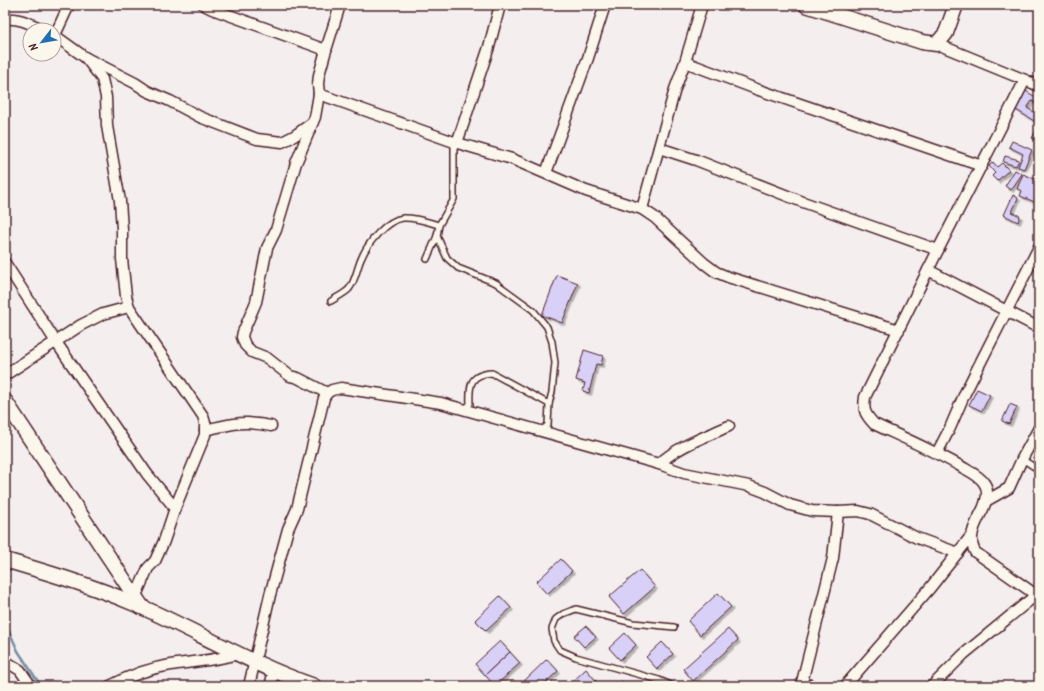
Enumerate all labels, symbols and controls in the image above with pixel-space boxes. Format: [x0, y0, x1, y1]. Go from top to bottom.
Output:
north arrow [22, 22, 62, 62]
text: N [25, 39, 44, 54]

